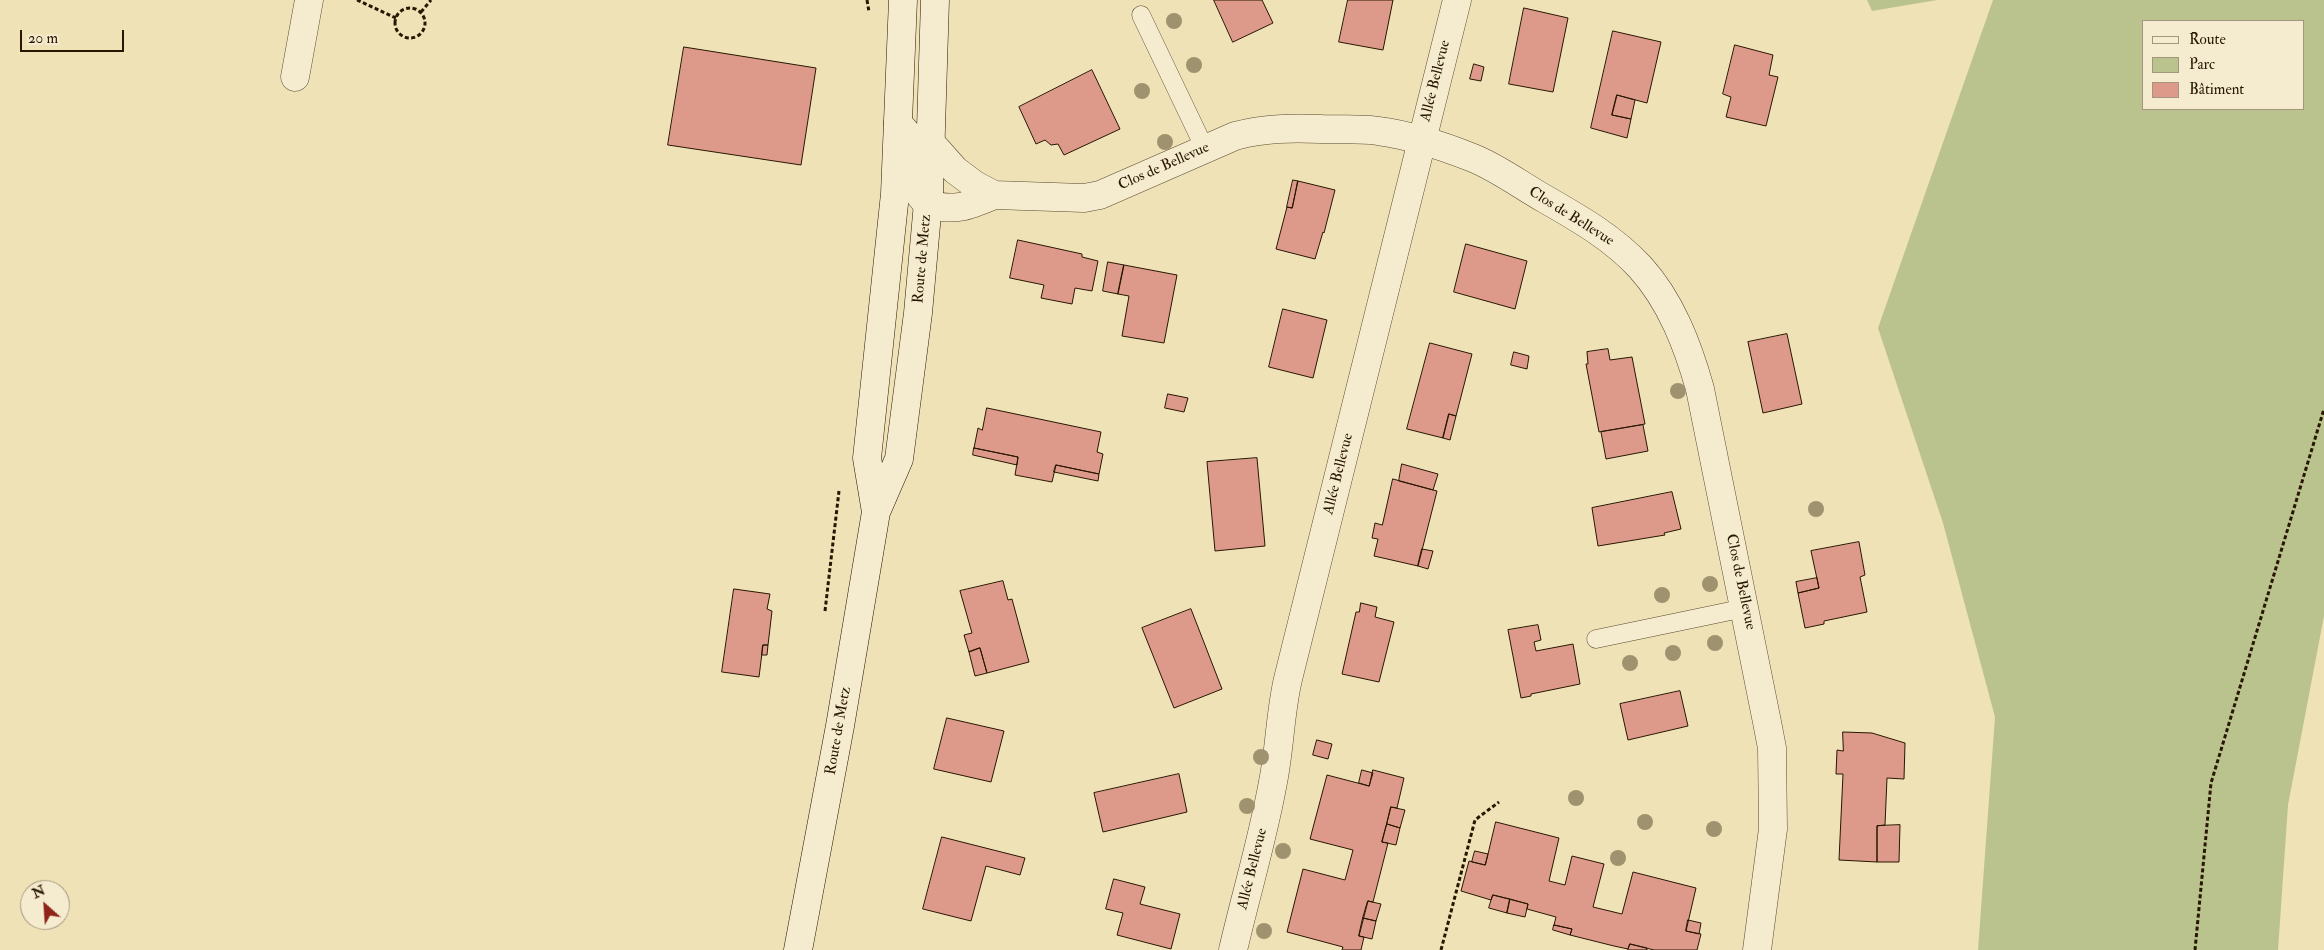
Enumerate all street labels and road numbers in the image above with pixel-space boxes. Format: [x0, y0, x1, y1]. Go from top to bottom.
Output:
street label: Allée Bellevue [1417, 38, 1455, 124]
street label: Clos de Bellevue [1116, 139, 1212, 195]
street label: Clos de Bellevue [1525, 184, 1617, 250]
street label: Route de Metz [910, 214, 936, 304]
street label: Allée Bellevue [1320, 431, 1358, 517]
street label: Clos de Bellevue [1721, 532, 1759, 632]
street label: Route de Metz [822, 685, 856, 777]
street label: Allée Bellevue [1234, 826, 1272, 912]

